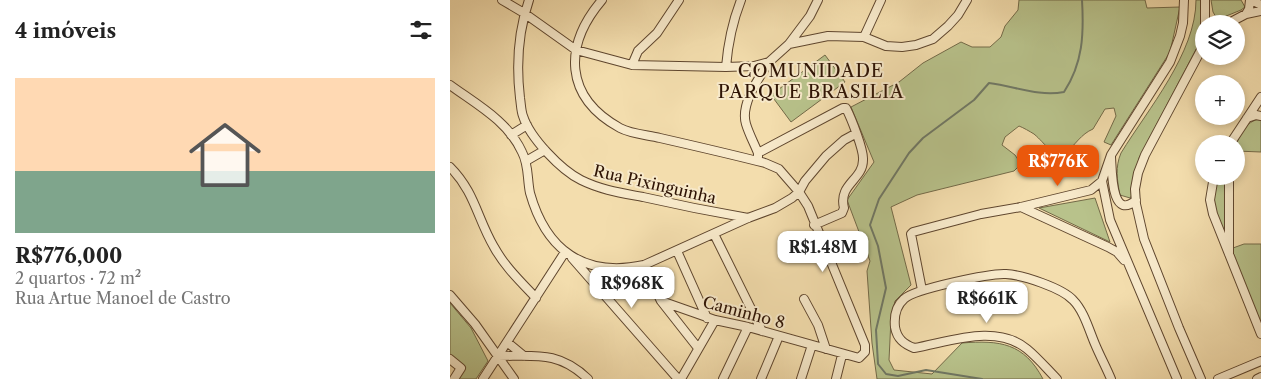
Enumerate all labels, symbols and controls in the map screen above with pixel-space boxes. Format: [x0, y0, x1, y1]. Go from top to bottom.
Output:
map controls [1195, 15, 1245, 185]
button: layers [1195, 15, 1245, 65]
icon: filters [407, 16, 435, 44]
text: 4 imóveis [15, 18, 116, 43]
district label: COMUNIDADE PARQUE BRASILIA [718, 60, 904, 103]
button: + [1195, 75, 1245, 125]
icon: home [180, 110, 270, 200]
button: − [1195, 135, 1245, 185]
pin: R$776K [1017, 144, 1099, 187]
text: R$776K [1028, 151, 1088, 171]
street label: Rua Pixinguinha [592, 160, 719, 208]
pin: R$1.48M [777, 230, 869, 273]
text: R$1.48M [788, 237, 858, 257]
text: R$776,000 [15, 243, 123, 268]
pin: R$968K [591, 266, 673, 309]
text: 2 quartos · 72 m² [15, 268, 141, 288]
text: R$968K [601, 273, 664, 293]
pin: R$661K [946, 282, 1028, 324]
text: Rua Artue Manoel de Castro [15, 288, 231, 308]
text: R$661K [957, 288, 1017, 308]
street label: Caminho 8 [701, 291, 787, 333]

